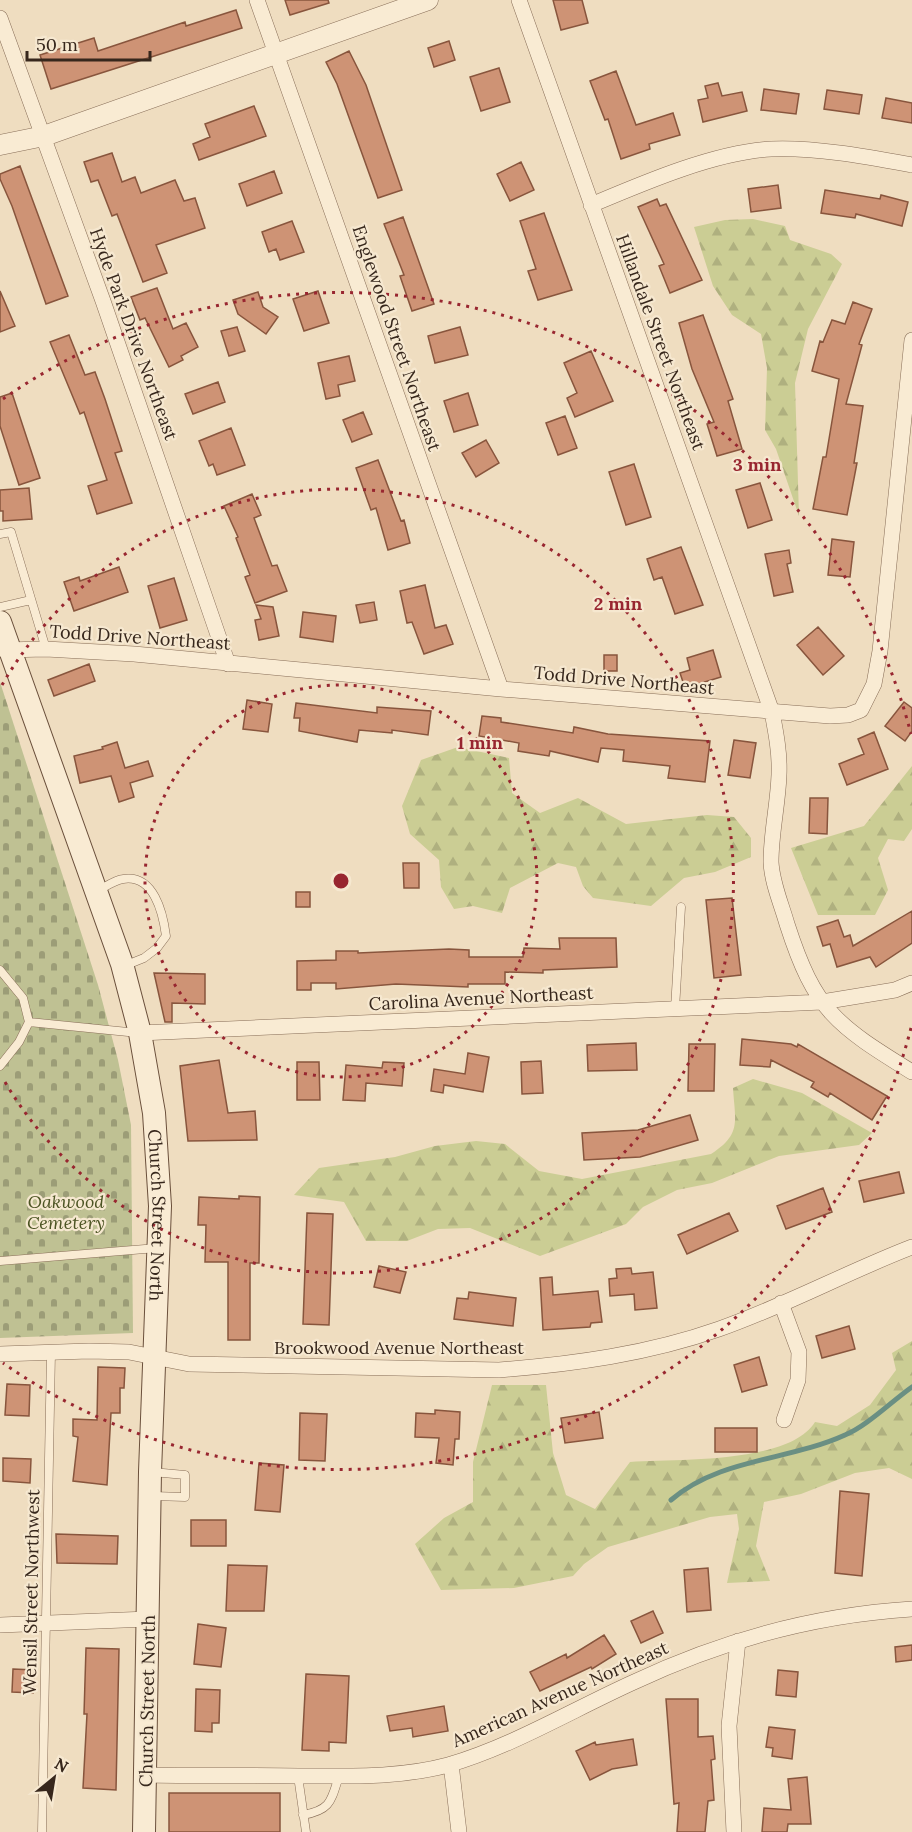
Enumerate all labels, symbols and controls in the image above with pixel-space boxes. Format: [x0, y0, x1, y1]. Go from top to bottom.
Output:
scale bar [27, 24, 150, 62]
text: 50 m [36, 33, 78, 56]
street label: Englewood Street Northeast [347, 222, 447, 454]
street label: Hyde Park Drive Northeast [85, 225, 183, 443]
street label: Hillandale Street Northeast [611, 231, 711, 453]
text: 3 min [733, 453, 782, 476]
text: 2 min [594, 592, 643, 615]
street label: Todd Drive Northeast [49, 619, 231, 655]
street label: Todd Drive Northeast [533, 661, 715, 699]
text: 1 min [457, 731, 503, 754]
centre of rings [331, 871, 351, 891]
street label: Carolina Avenue Northeast [368, 981, 594, 1015]
street label: Church Street North [144, 1128, 171, 1302]
park label: Oakwood Cemetery [27, 1190, 105, 1234]
street label: Brookwood Avenue Northeast [274, 1336, 524, 1359]
street label: Wensil Street Northwest [18, 1489, 44, 1695]
street label: Church Street North [134, 1614, 160, 1787]
street label: American Avenue Northeast [447, 1636, 672, 1753]
north arrow [24, 1748, 84, 1808]
text: N [51, 1753, 72, 1777]

